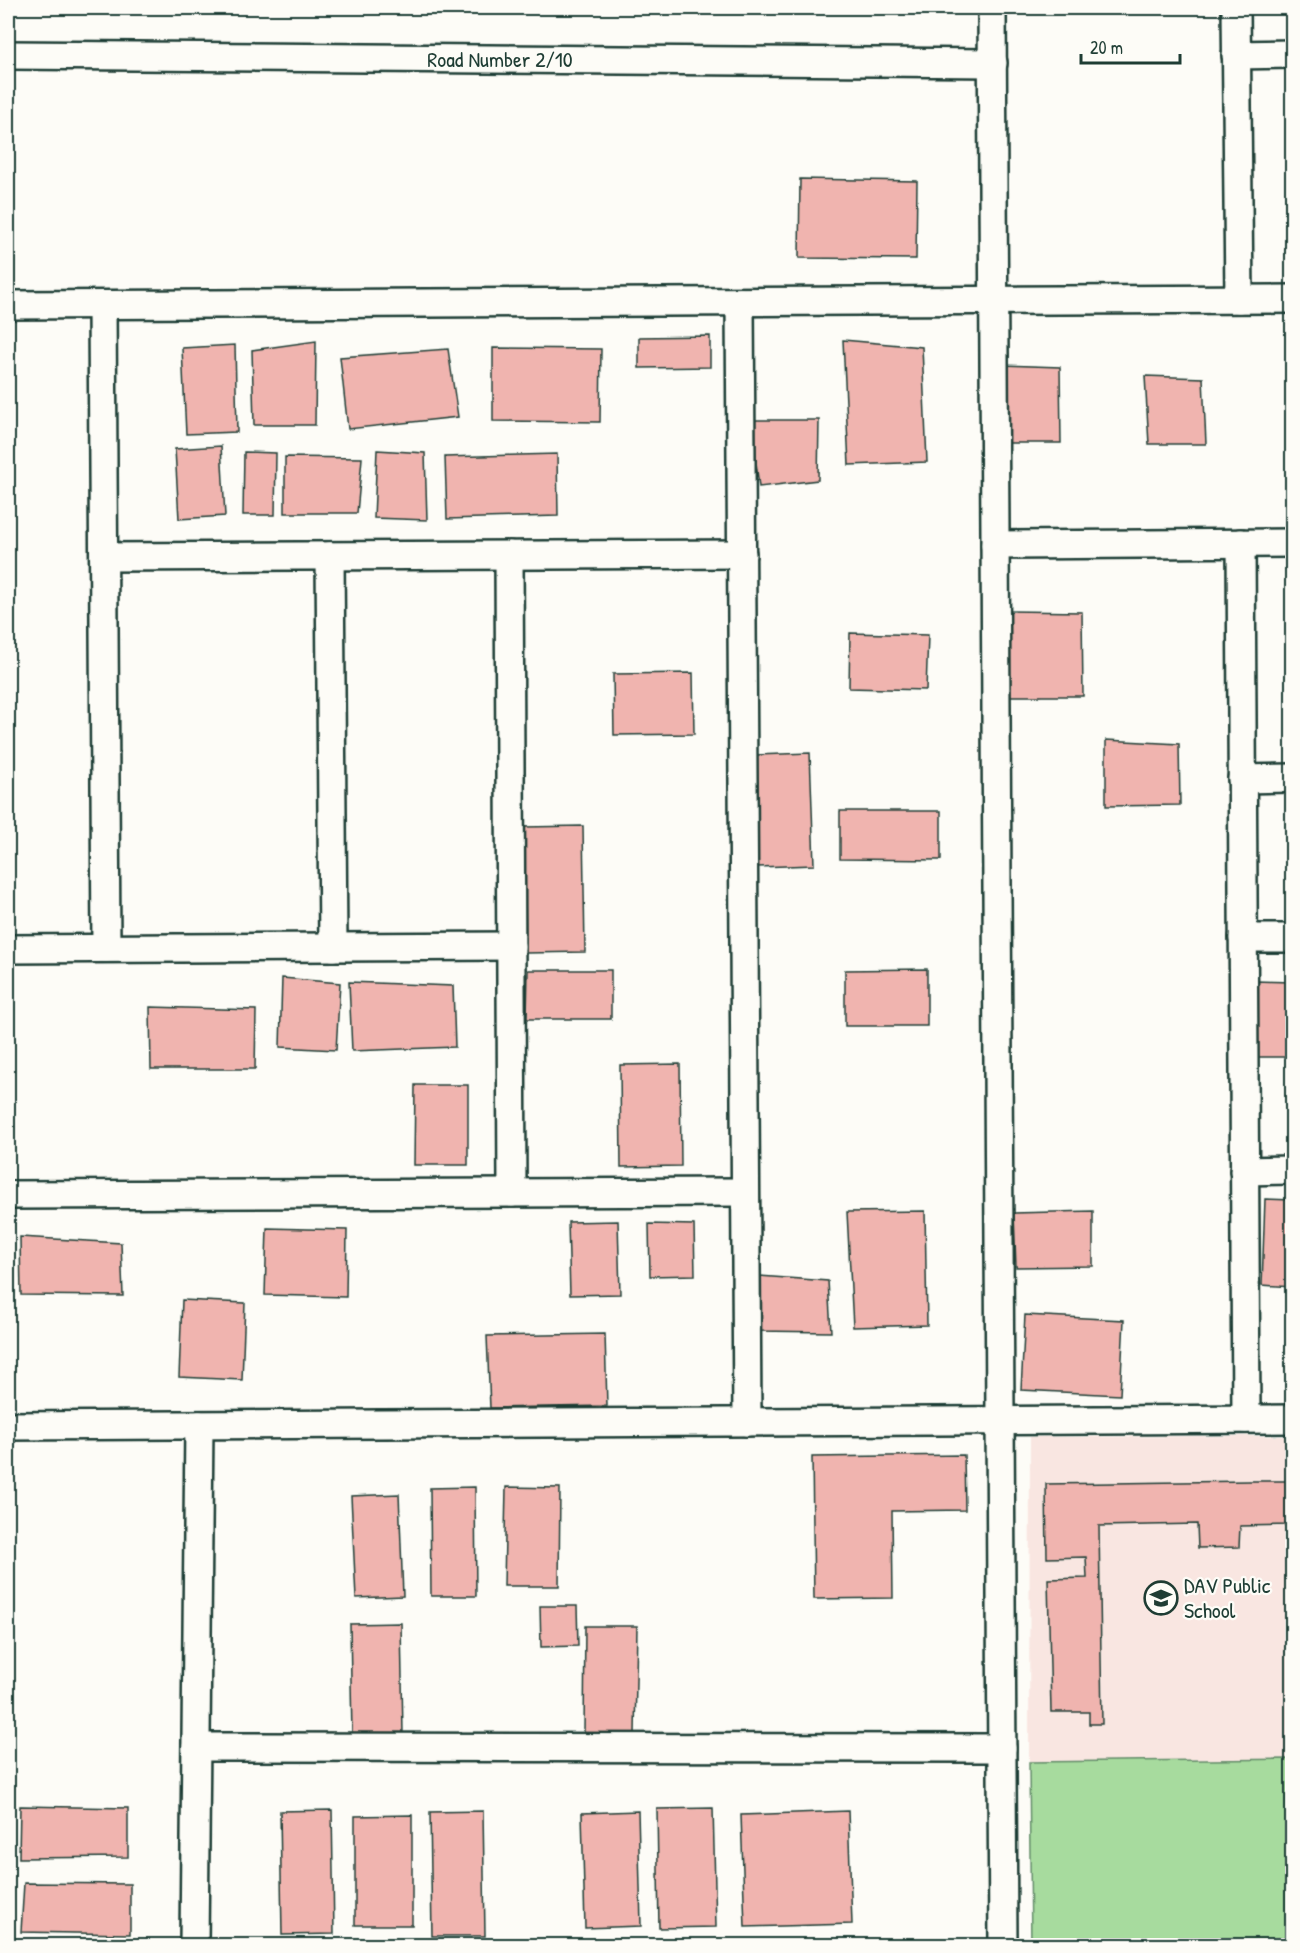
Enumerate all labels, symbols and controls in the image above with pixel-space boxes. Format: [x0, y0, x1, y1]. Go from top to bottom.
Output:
scale bar [1081, 27, 1180, 65]
text: 20 m [1090, 35, 1123, 60]
street label: Road Number 2/10 [427, 44, 573, 74]
place label: DAV Public School [1184, 1570, 1271, 1625]
school or university icon: DAV Public School [1143, 1580, 1179, 1616]

